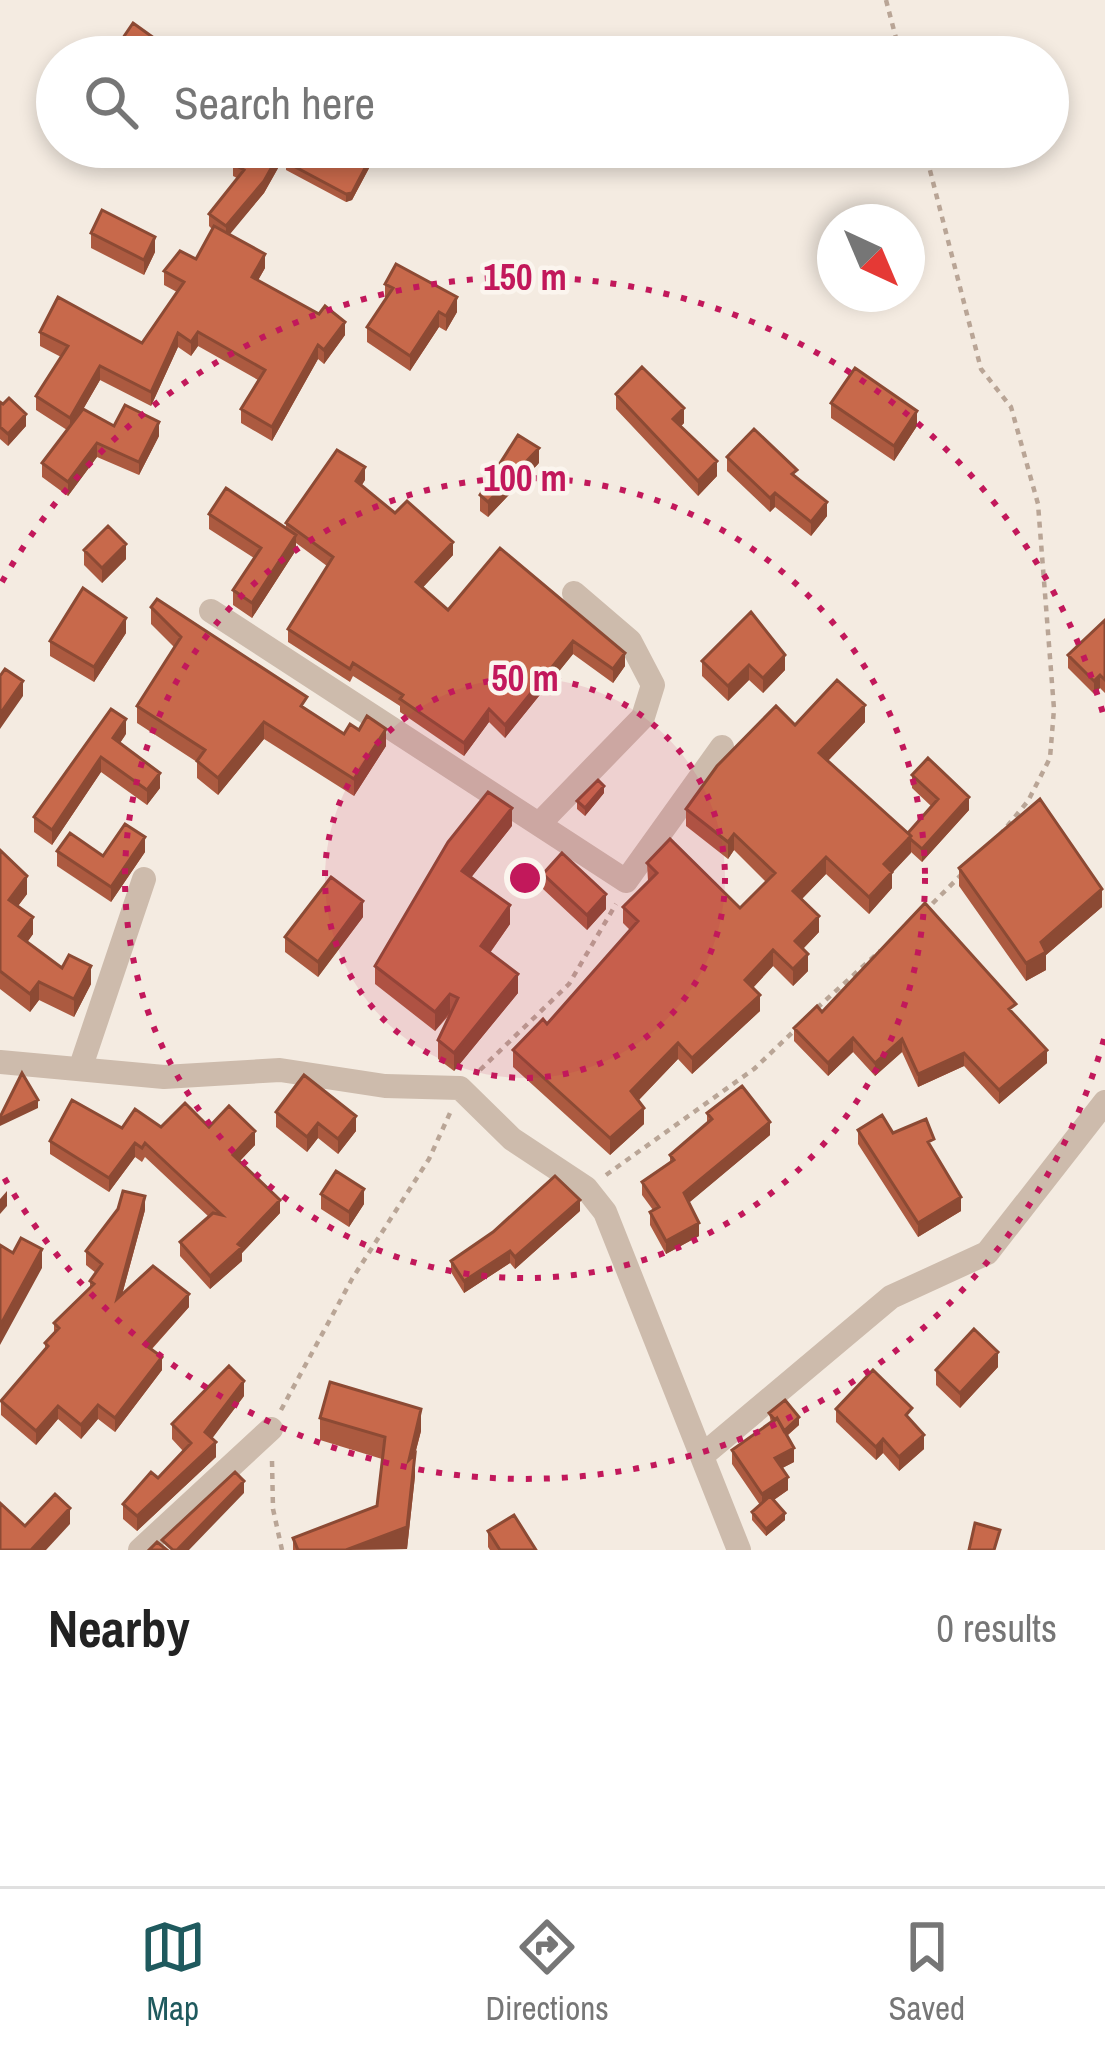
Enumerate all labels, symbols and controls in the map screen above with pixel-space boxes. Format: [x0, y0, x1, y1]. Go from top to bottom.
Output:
search box [36, 36, 1069, 168]
icon: search [78, 69, 144, 135]
text: Search here [174, 72, 375, 133]
north arrow [817, 204, 925, 312]
text: 150 m [483, 253, 567, 301]
text: 100 m [483, 454, 567, 502]
text: 50 m [491, 654, 559, 702]
centre of rings [504, 857, 546, 899]
text: Nearby [48, 1594, 190, 1663]
text: 0 results [936, 1602, 1057, 1654]
tab: Map [140, 1914, 206, 2030]
tab: Directions [485, 1914, 609, 2030]
tab: Saved [888, 1914, 965, 2030]

